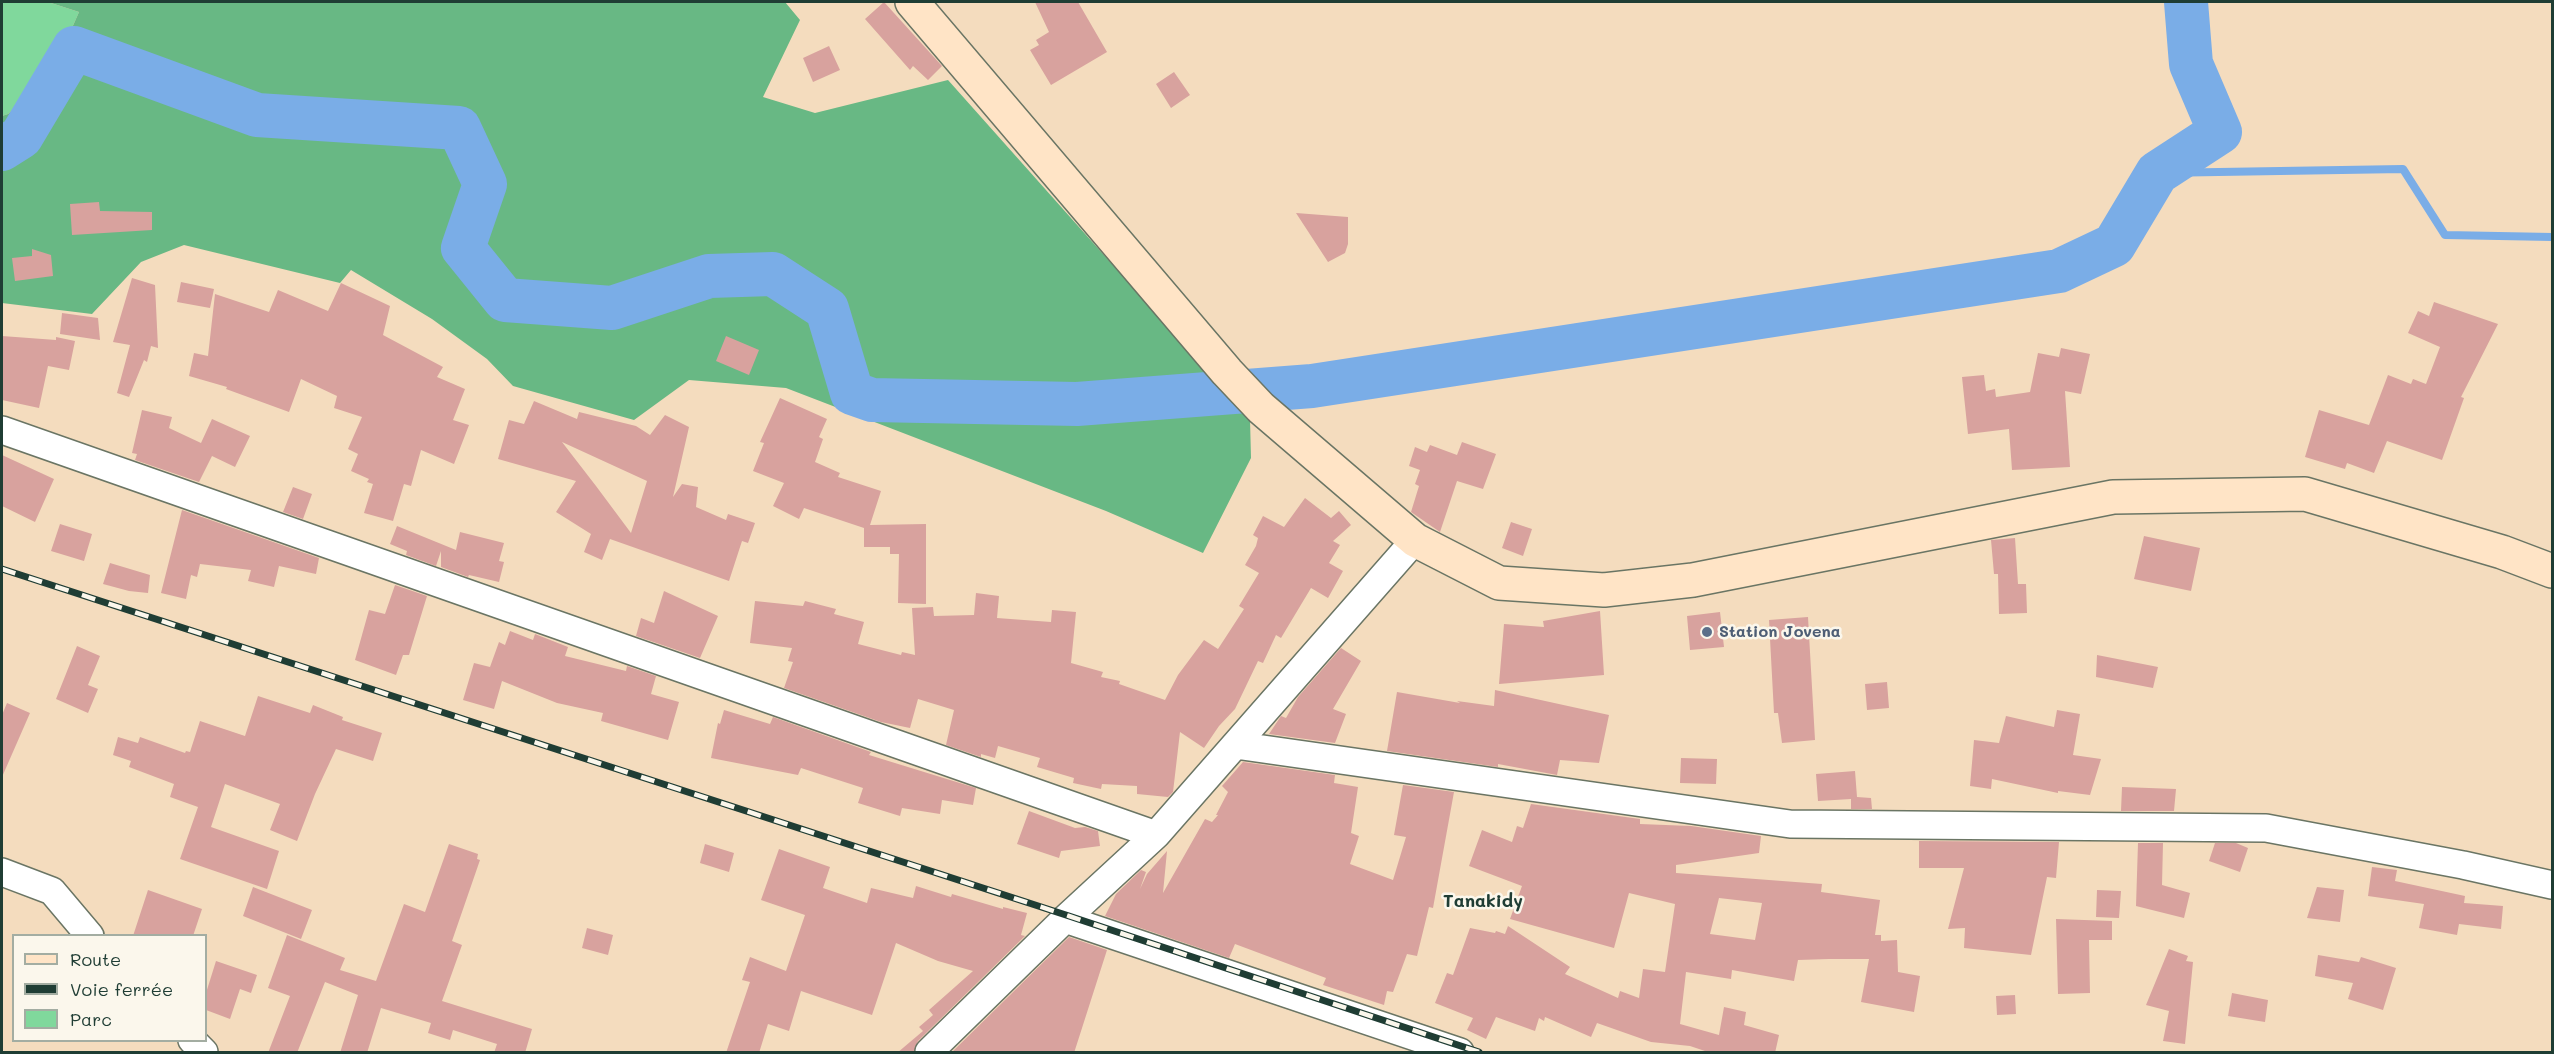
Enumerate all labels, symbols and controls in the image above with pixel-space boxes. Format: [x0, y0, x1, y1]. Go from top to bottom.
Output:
place label: Station Jovena [1719, 622, 1841, 642]
marker: Station Jovena [1700, 625, 1714, 639]
district label: Tanakidy [1443, 890, 1523, 912]
legend [12, 934, 207, 1042]
text: Route [70, 947, 121, 971]
text: Voie ferrée [70, 977, 173, 1001]
text: Parc [70, 1007, 112, 1031]

